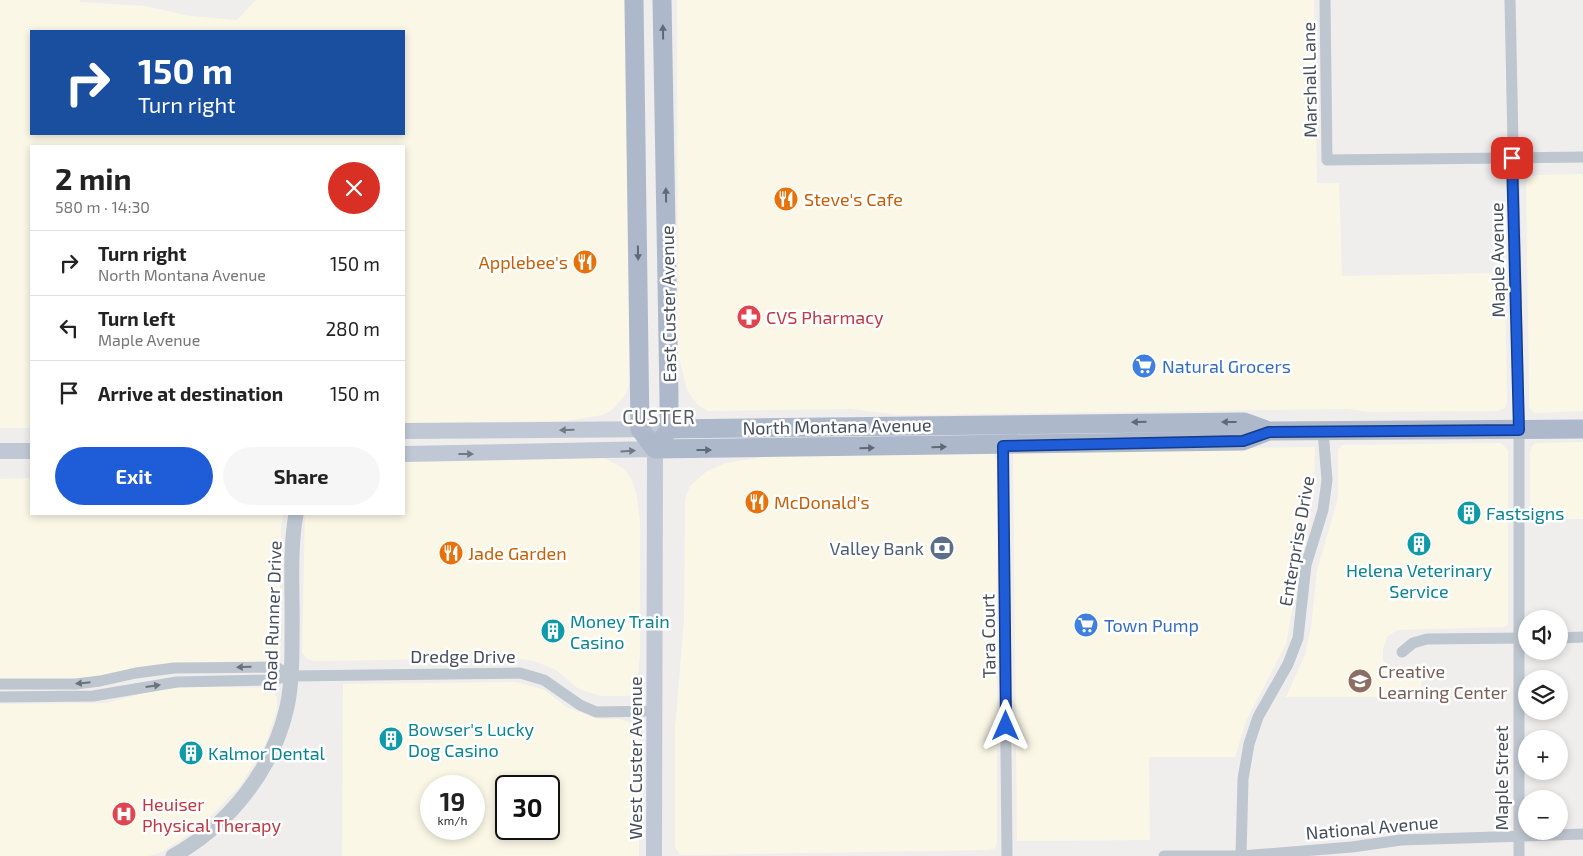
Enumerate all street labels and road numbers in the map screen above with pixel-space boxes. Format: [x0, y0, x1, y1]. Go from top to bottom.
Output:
street label: Marshall Lane [1297, 22, 1321, 138]
street label: Maple Avenue [1485, 202, 1509, 318]
street label: East Custer Avenue [656, 225, 680, 383]
street label: North Montana Avenue [742, 413, 932, 439]
street label: Enterprise Drive [1274, 474, 1318, 608]
street label: Road Runner Drive [258, 540, 286, 692]
street label: Tara Court [976, 593, 1000, 678]
street label: Dredge Drive [410, 645, 516, 667]
street label: West Custer Avenue [624, 676, 646, 840]
street label: Maple Street [1490, 725, 1512, 831]
street label: National Avenue [1305, 810, 1439, 844]

